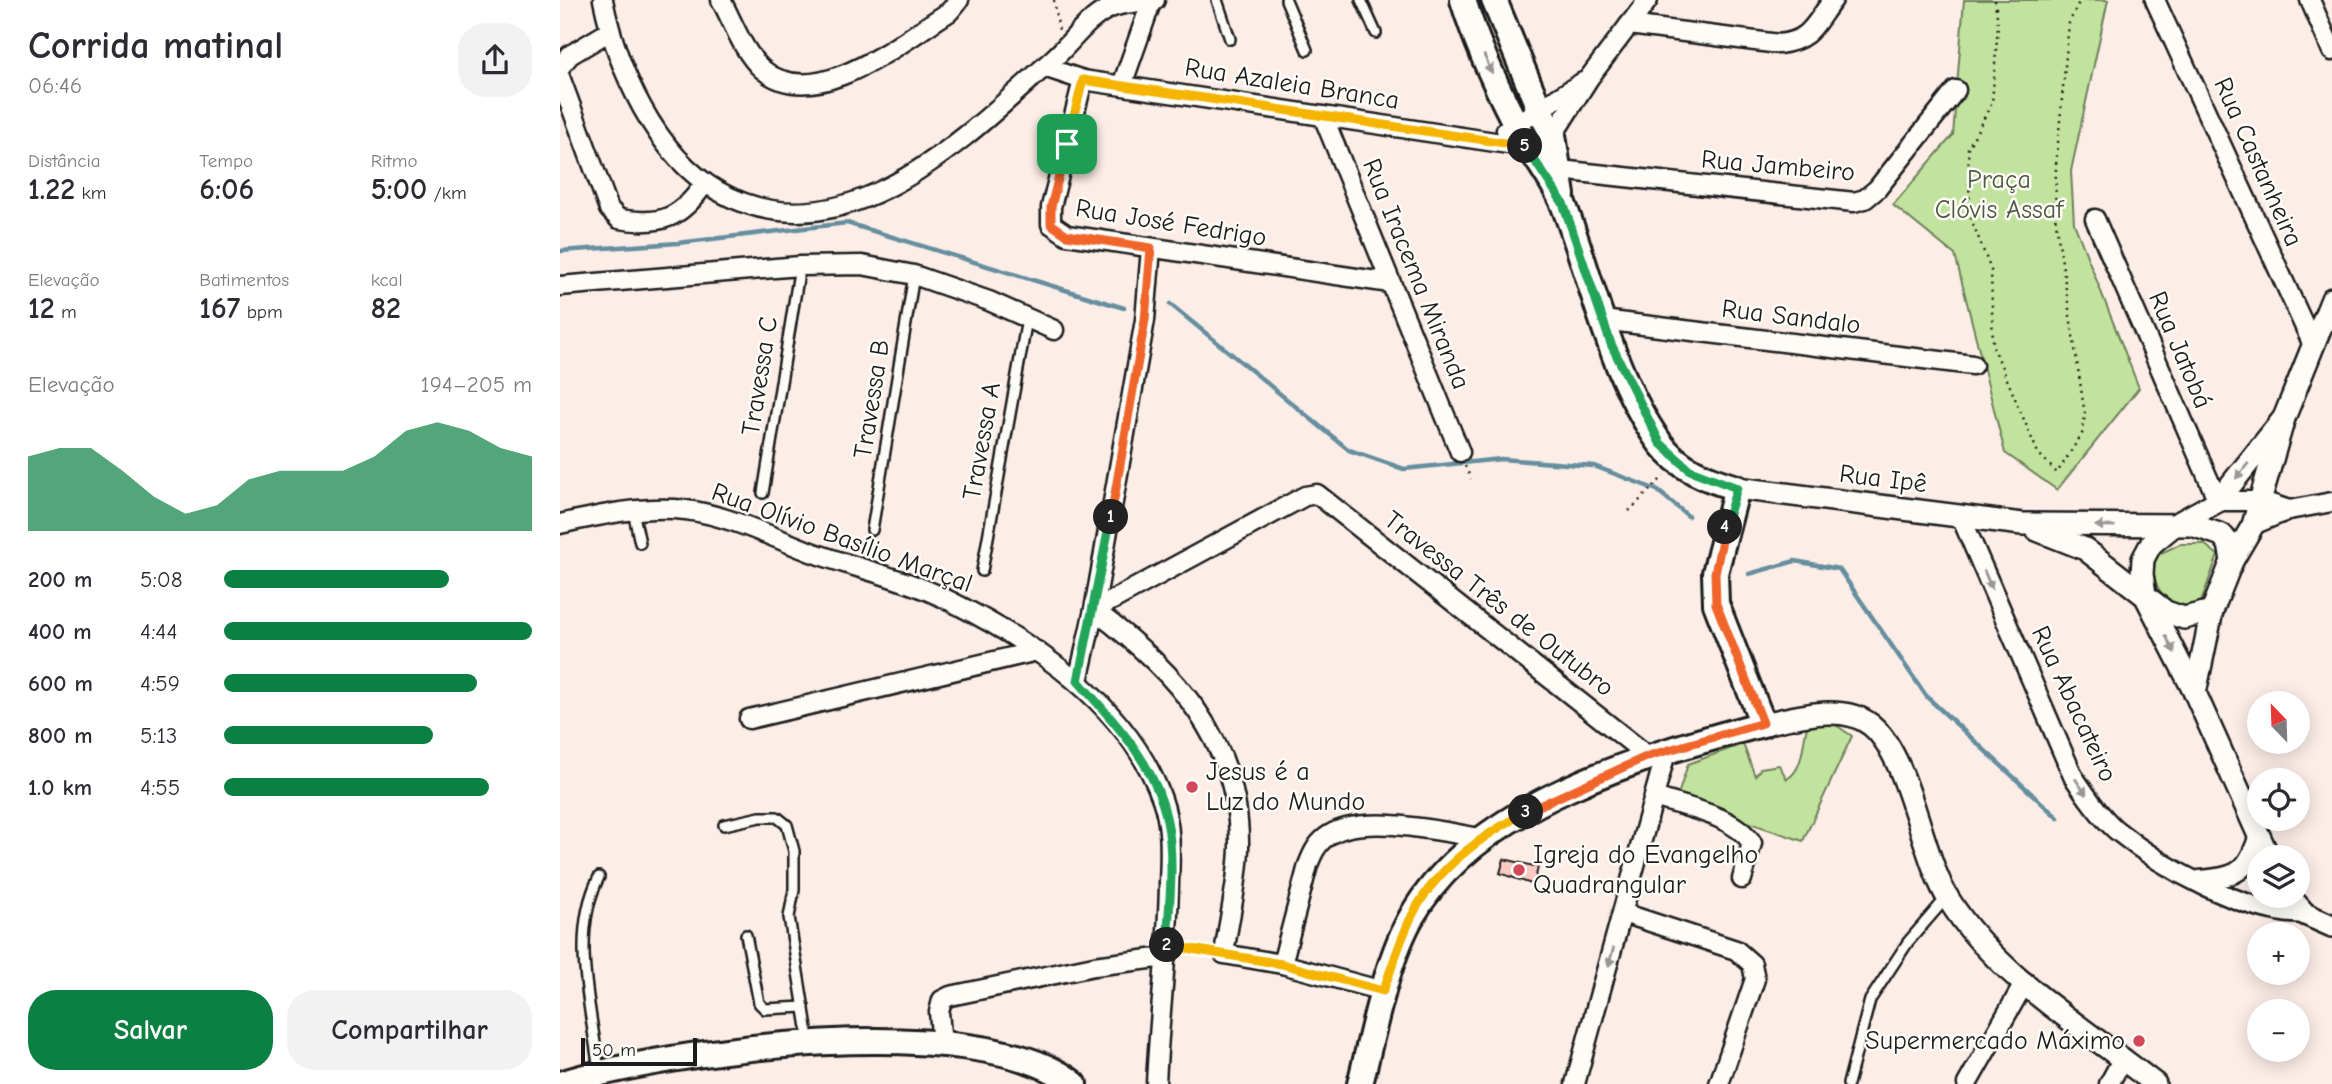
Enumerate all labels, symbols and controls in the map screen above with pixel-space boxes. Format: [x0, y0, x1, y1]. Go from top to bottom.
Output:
button: share [458, 23, 532, 97]
text: Corrida matinal [28, 24, 283, 68]
street label: Rua Azaleia Branca [1183, 52, 1401, 116]
one-way arrow [1483, 53, 1494, 74]
text: 06:46 [28, 72, 82, 99]
street label: Rua Castanheira [2207, 73, 2309, 251]
pin [1037, 114, 1097, 174]
icon: arrive [1048, 125, 1086, 163]
pin: 5 [1508, 128, 1542, 164]
text: 5 [1519, 134, 1530, 156]
street label: Rua Jambeiro [1700, 144, 1856, 188]
text: Distância [28, 150, 101, 172]
text: Tempo [199, 150, 253, 172]
text: Ritmo [371, 150, 418, 172]
street label: Rua Iracema Miranda [1356, 154, 1476, 394]
park label: Praça Clóvis Assaf [1935, 165, 2065, 225]
text: 1.22 [28, 172, 75, 207]
text: 6:06 [199, 172, 254, 207]
text: 5:00 [371, 172, 427, 207]
text: km [75, 182, 106, 204]
text: /km [427, 182, 467, 204]
street label: Rua José Fedrigo [1073, 193, 1269, 253]
text: Elevação [28, 269, 100, 291]
text: Batimentos [199, 269, 289, 291]
text: kcal [371, 269, 403, 291]
street label: Rua Jatobá [2142, 287, 2218, 413]
text: 12 [28, 291, 55, 326]
text: 167 [199, 291, 240, 326]
text: 82 [371, 291, 401, 326]
street label: Rua Sandalo [1720, 294, 1862, 340]
text: m [55, 301, 77, 323]
text: bpm [240, 301, 283, 323]
street label: Travessa C [736, 314, 784, 438]
street label: Travessa B [848, 337, 896, 461]
text: Elevação [28, 371, 115, 398]
text: 194–205 m [421, 371, 532, 398]
street label: Travessa A [957, 380, 1007, 502]
street label: Rua Ipê [1838, 459, 1928, 499]
one-way arrow [2235, 462, 2249, 480]
street label: Rua Olívio Basílio Marçal [708, 477, 976, 599]
pin: 1 [1094, 500, 1128, 534]
text: 1 [1107, 505, 1114, 527]
street label: Travessa Três de Outubro [1378, 505, 1620, 703]
pin: 4 [1708, 510, 1742, 544]
text: 4 [1720, 515, 1729, 537]
one-way arrow [2093, 520, 2115, 532]
text: 200 m [28, 566, 92, 593]
text: 5:08 [140, 566, 182, 593]
one-way arrow [1982, 570, 1994, 590]
text: 400 m [28, 618, 92, 645]
text: 4:44 [140, 618, 178, 645]
street label: Rua Abacateiro [2025, 621, 2123, 787]
one-way arrow [2164, 634, 2175, 654]
text: 600 m [28, 670, 93, 697]
text: 4:59 [140, 670, 180, 697]
north arrow [2247, 691, 2310, 754]
map controls [2247, 691, 2310, 1062]
text: 800 m [28, 722, 93, 749]
text: 5:13 [140, 722, 177, 749]
place label: Jesus é a Luz do Mundo [1206, 757, 1365, 817]
button: locate [2247, 768, 2310, 831]
text: 1.0 km [28, 774, 92, 801]
text: 4:55 [140, 774, 180, 801]
one-way arrow [2074, 778, 2087, 797]
marker: Jesus é a Luz do Mundo [1184, 779, 1200, 795]
pin: 3 [1508, 794, 1544, 830]
text: 3 [1521, 800, 1530, 822]
place label: Igreja do Evangelho Quadrangular [1533, 840, 1758, 900]
button: layers [2247, 845, 2310, 908]
marker: Igreja do Evangelho Quadrangular [1511, 862, 1527, 878]
button: + [2247, 922, 2310, 985]
pin: 2 [1150, 928, 1184, 962]
text: 2 [1162, 933, 1171, 955]
one-way arrow [1605, 947, 1615, 968]
button: Salvar [28, 990, 273, 1070]
button: Compartilhar [287, 990, 532, 1070]
button: − [2247, 999, 2310, 1062]
place label: Supermercado Máximo [1865, 1026, 2125, 1056]
marker: Supermercado Máximo [2131, 1033, 2147, 1049]
scale bar [581, 1035, 696, 1067]
text: 50 m [592, 1039, 636, 1061]

